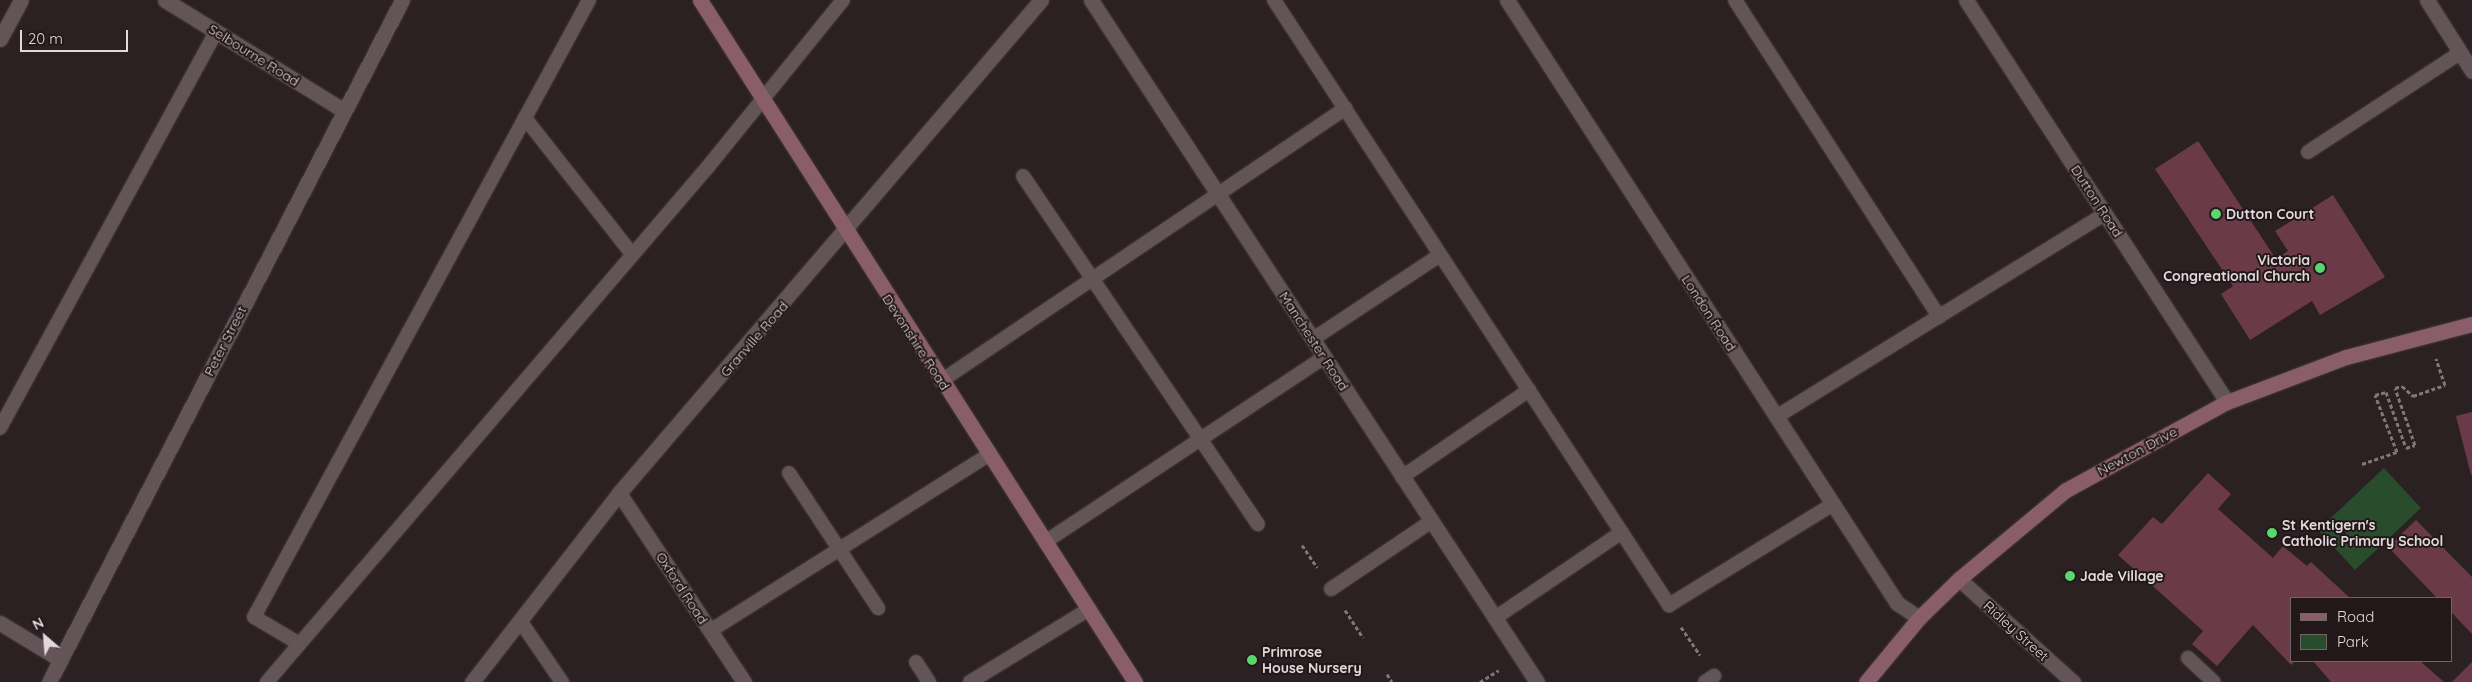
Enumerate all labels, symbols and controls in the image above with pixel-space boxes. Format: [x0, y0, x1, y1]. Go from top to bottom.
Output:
scale bar [22, 20, 130, 52]
street label: Selbourne Road [206, 20, 302, 90]
text: 20 m [28, 29, 63, 48]
street label: Dutton Road [2067, 162, 2127, 240]
place label: Dutton Court [2226, 206, 2314, 222]
marker: Dutton Court [2210, 208, 2222, 220]
place label: Victoria Congreational Church [2163, 252, 2310, 284]
marker: Victoria Congreational Church [2314, 262, 2326, 274]
street label: London Road [1678, 272, 1740, 354]
street label: Manchester Road [1276, 288, 1352, 394]
street label: Devonshire Road [879, 291, 953, 393]
street label: Granville Road [717, 298, 791, 380]
street label: Peter Street [200, 303, 250, 379]
street label: Newton Drive [2094, 423, 2180, 479]
place label: St Kentigern's Catholic Primary School [2282, 517, 2443, 550]
marker: St Kentigern's Catholic Primary School [2266, 527, 2278, 539]
street label: Oxford Road [653, 549, 711, 627]
place label: Jade Village [2080, 568, 2164, 584]
marker: Jade Village [2064, 570, 2076, 582]
street label: Ridley Street [1980, 597, 2052, 665]
legend [2290, 597, 2452, 662]
text: Road [2337, 607, 2374, 626]
north arrow [20, 612, 70, 662]
text: N [30, 613, 47, 634]
text: Park [2337, 632, 2369, 651]
place label: Primrose House Nursery [1262, 644, 1362, 676]
marker: Primrose House Nursery [1246, 654, 1258, 666]

